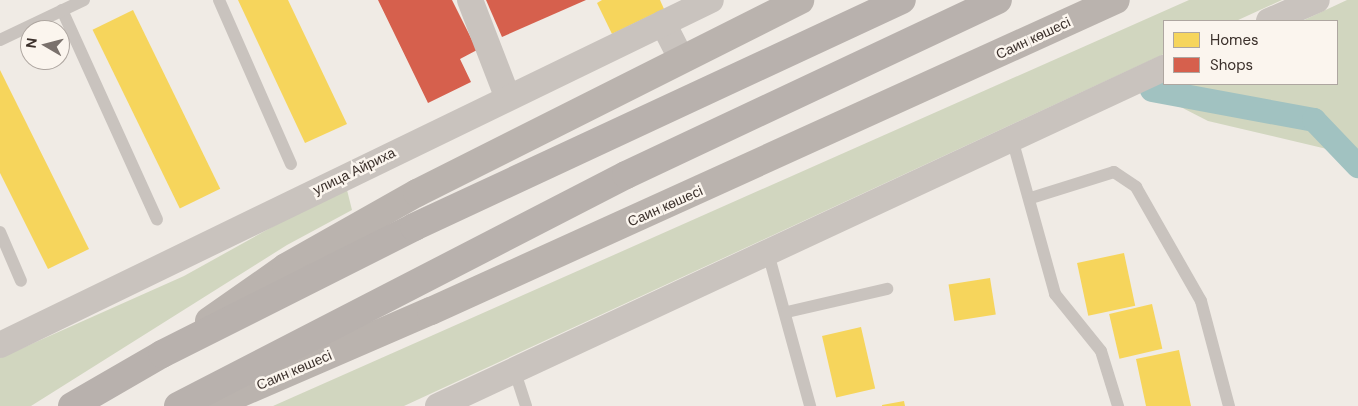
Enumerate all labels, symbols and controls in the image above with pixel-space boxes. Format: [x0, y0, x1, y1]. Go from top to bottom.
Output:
street label: Саин көшесі [993, 13, 1073, 63]
north arrow [20, 20, 70, 70]
legend [1163, 20, 1338, 85]
text: Homes [1210, 30, 1259, 50]
text: N [22, 37, 41, 49]
text: Shops [1210, 55, 1253, 75]
street label: улица Айриха [310, 144, 398, 198]
street label: Саин көшесі [625, 182, 705, 230]
street label: Саин көшесі [254, 347, 334, 393]

